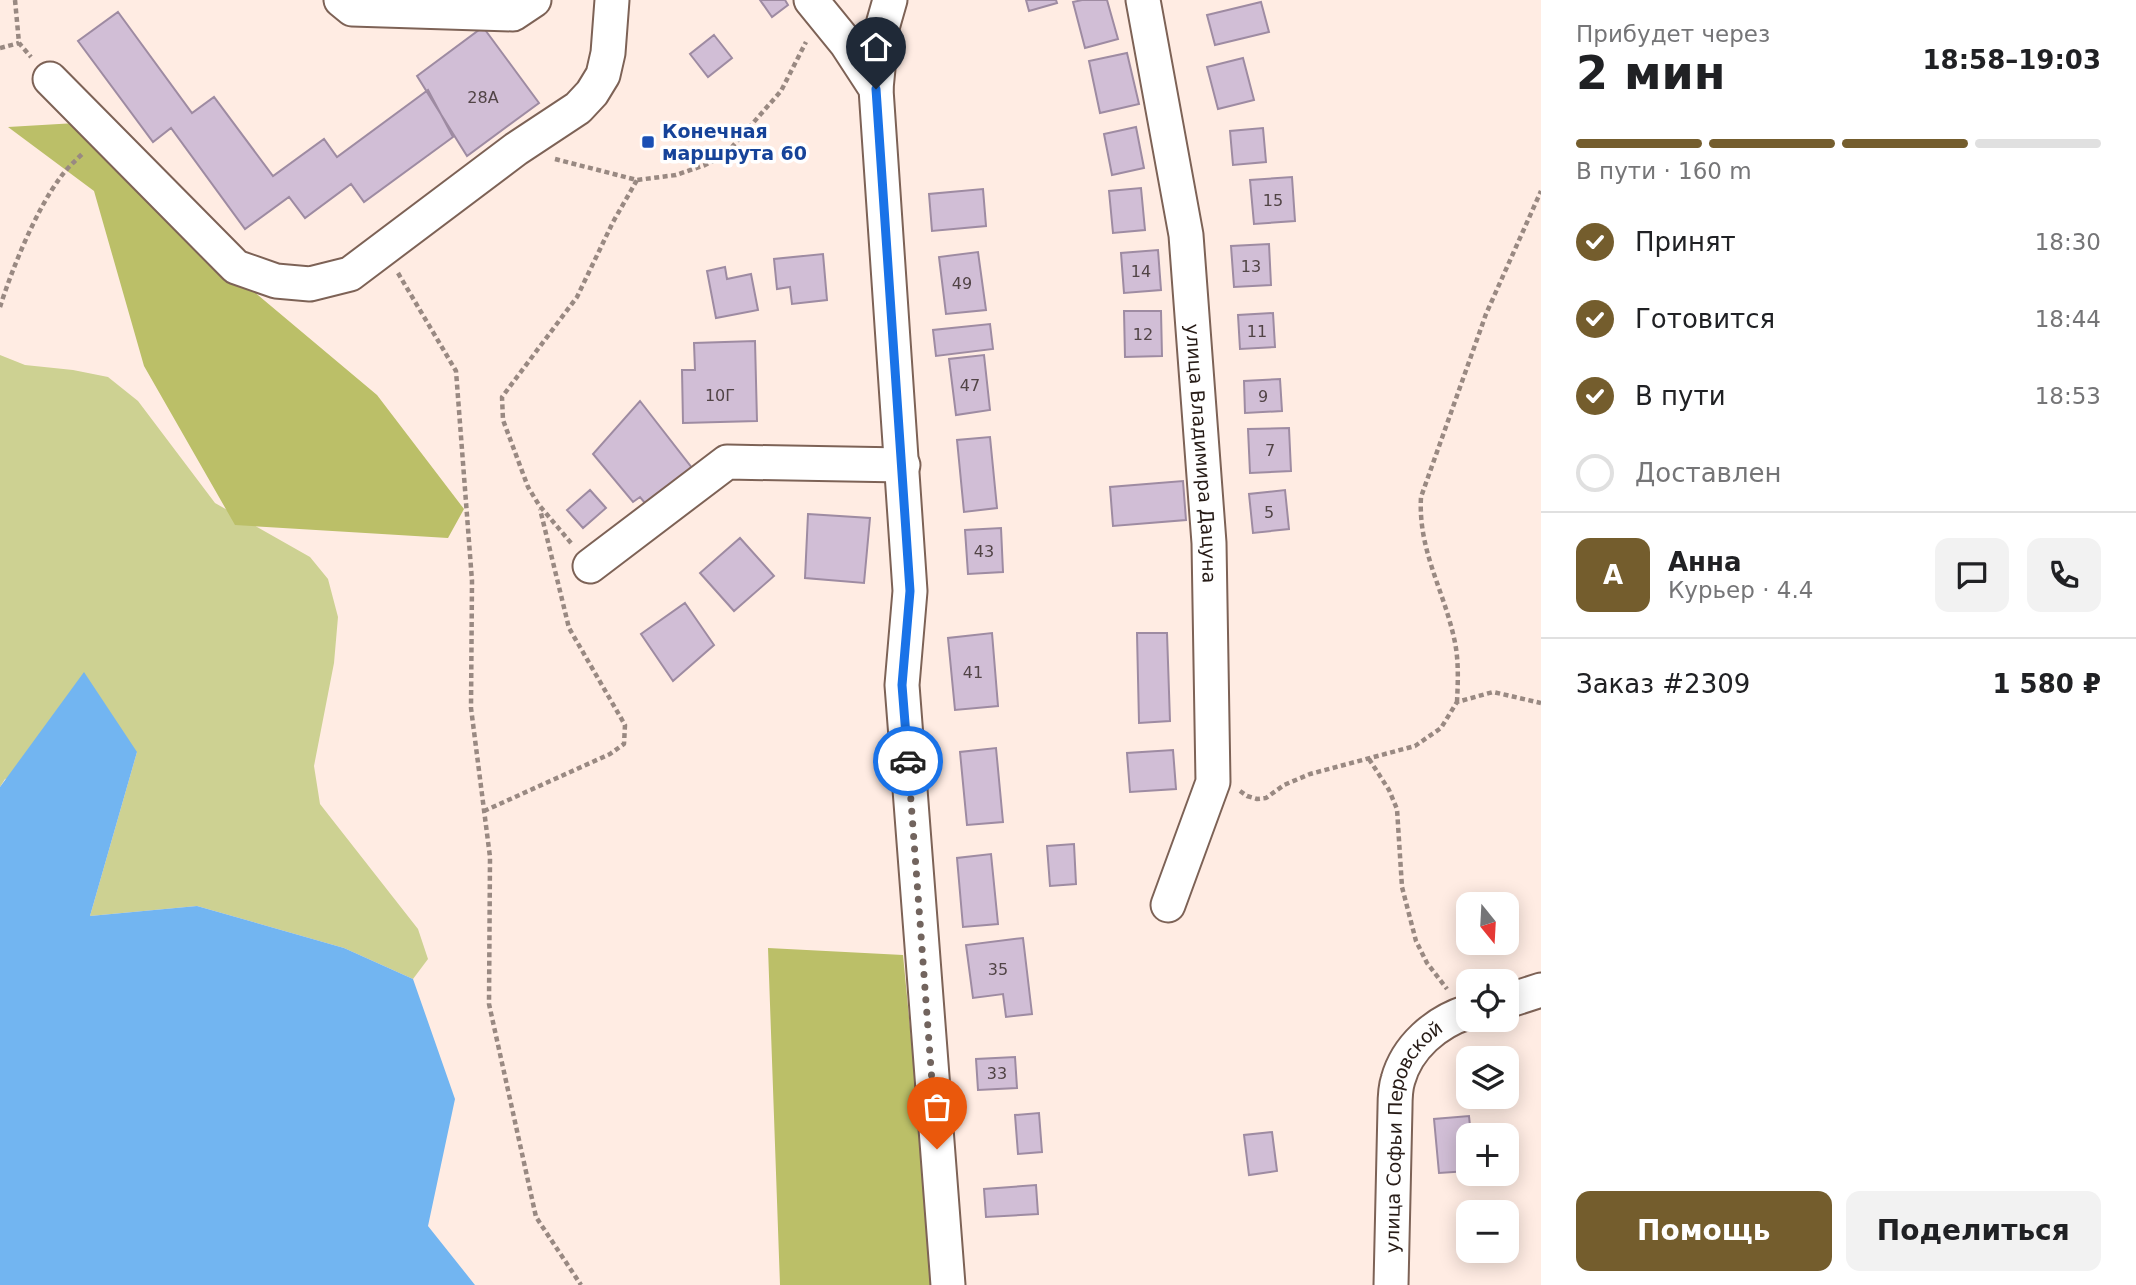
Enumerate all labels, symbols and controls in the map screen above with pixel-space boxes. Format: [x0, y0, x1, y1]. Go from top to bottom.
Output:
pin [846, 17, 906, 89]
text: Прибудет через [1576, 21, 1770, 47]
icon: home [857, 28, 895, 66]
text: 18:58–19:03 [1922, 45, 2101, 75]
text: 2 мин [1576, 46, 1726, 100]
house number: 28А [467, 88, 499, 107]
place label: Конечная маршрута 60 [662, 120, 807, 164]
marker: Конечная маршрута 60 [640, 134, 656, 150]
text: В пути · 160 m [1576, 158, 1752, 184]
house number: 15 [1263, 191, 1283, 210]
icon: check [1576, 223, 1614, 261]
text: Принят [1635, 227, 1736, 257]
text: 18:30 [2035, 229, 2101, 255]
house number: 13 [1241, 257, 1261, 276]
house number: 14 [1131, 262, 1151, 281]
house number: 49 [952, 274, 972, 293]
icon: check [1576, 300, 1614, 338]
text: Готовится [1635, 304, 1775, 334]
text: 18:44 [2035, 306, 2101, 332]
house number: 11 [1247, 322, 1267, 341]
street label: улица Владимира Дацуна [1182, 323, 1221, 583]
house number: 12 [1133, 325, 1153, 344]
house number: 47 [960, 376, 980, 395]
icon: check [1576, 377, 1614, 415]
text: В пути [1635, 381, 1726, 411]
text: 18:53 [2035, 383, 2101, 409]
house number: 10Г [705, 386, 735, 405]
house number: 9 [1258, 387, 1268, 406]
house number: 7 [1265, 441, 1275, 460]
text: Доставлен [1635, 458, 1782, 488]
house number: 5 [1264, 503, 1274, 522]
button: chat [1935, 538, 2009, 612]
button: phone [2027, 538, 2101, 612]
house number: 43 [974, 542, 994, 561]
text: Анна [1668, 547, 1742, 577]
text: А [1603, 560, 1623, 590]
text: Курьер · 4.4 [1668, 577, 1813, 603]
house number: 41 [963, 663, 983, 682]
text: Заказ #2309 [1576, 669, 1750, 699]
text: 1 580 ₽ [1992, 669, 2101, 699]
courier [873, 726, 943, 796]
icon: car [889, 742, 927, 780]
north arrow [1456, 892, 1519, 956]
map controls [1456, 892, 1519, 1263]
house number: 35 [988, 960, 1008, 979]
button: locate [1456, 969, 1519, 1032]
street label: улица Софьи Перовской [1381, 1016, 1446, 1253]
button: layers [1456, 1046, 1519, 1109]
house number: 33 [987, 1064, 1007, 1083]
pin [907, 1077, 967, 1149]
icon: bag [918, 1088, 956, 1126]
button: + [1456, 1123, 1519, 1186]
button: Помощь [1576, 1191, 1832, 1271]
button: Поделиться [1846, 1191, 2101, 1271]
button: − [1456, 1200, 1519, 1263]

